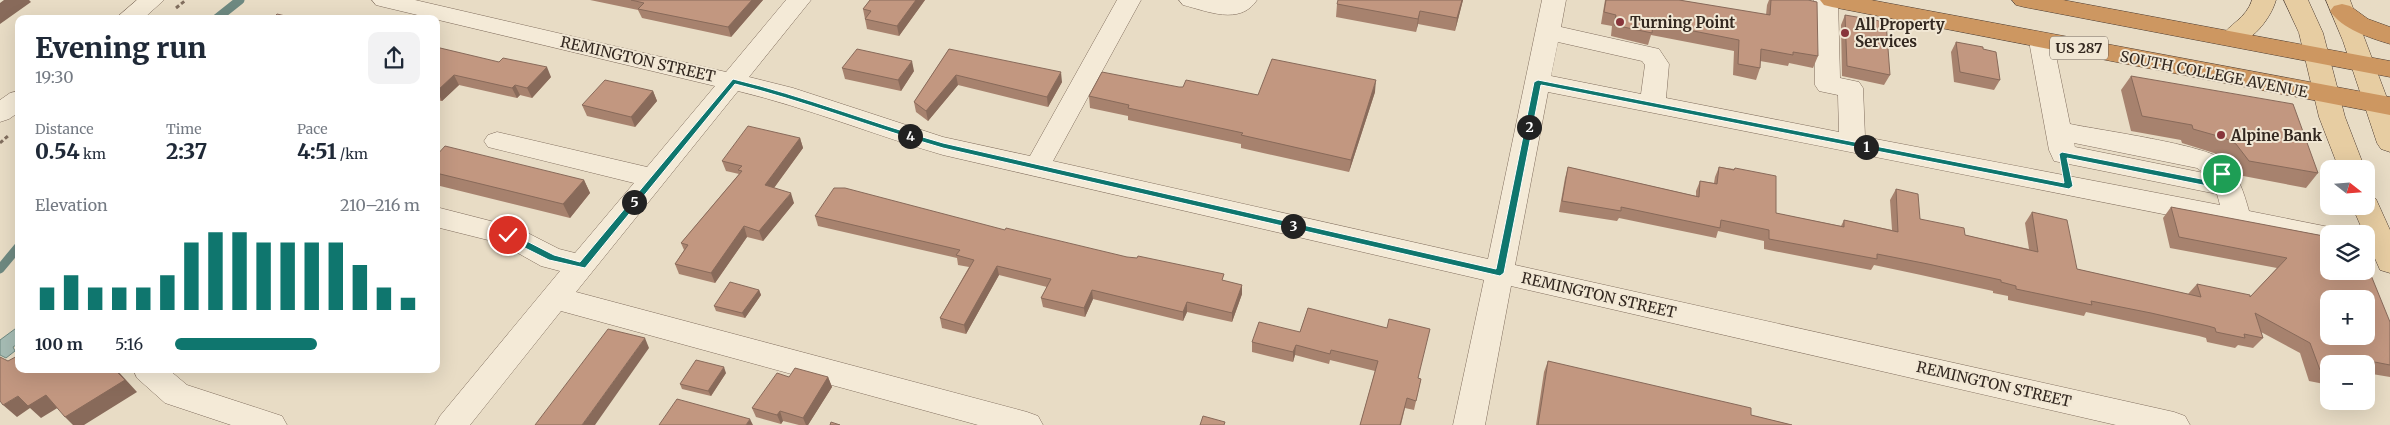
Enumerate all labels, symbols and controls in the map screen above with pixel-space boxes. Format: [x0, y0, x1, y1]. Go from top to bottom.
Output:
place label: Turning Point [1630, 13, 1735, 32]
place label: All Property Services [1854, 15, 1945, 51]
marker: Turning Point [1614, 16, 1626, 28]
marker: All Property Services [1839, 27, 1851, 39]
text: Evening run [35, 30, 206, 66]
button: share [368, 32, 420, 84]
street label: REMINGTON STREET [559, 32, 718, 86]
road number: US 287 [2050, 36, 2108, 59]
street label: SOUTH COLLEGE AVENUE [2119, 46, 2310, 102]
text: 19:30 [35, 67, 74, 87]
pin: 2 [1516, 114, 1542, 140]
text: 2 [1525, 118, 1534, 136]
text: Distance [35, 120, 94, 138]
text: Time [166, 120, 202, 138]
text: Pace [297, 120, 328, 138]
pin: 4 [898, 124, 922, 148]
place label: Alpine Bank [2230, 126, 2322, 145]
text: 4 [906, 127, 915, 145]
marker: Alpine Bank [2215, 129, 2227, 141]
pin: 1 [1854, 134, 1878, 160]
text: 0.54 [35, 138, 80, 165]
text: 2:37 [166, 138, 207, 165]
text: 4:51 [297, 138, 336, 165]
text: 1 [1863, 138, 1870, 156]
text: km [80, 145, 106, 163]
text: /km [336, 145, 368, 163]
pin [2201, 153, 2243, 195]
icon: arrive [2208, 160, 2236, 188]
north arrow [2320, 160, 2375, 215]
map controls [2320, 160, 2375, 410]
pin: 5 [622, 190, 646, 214]
text: 5 [630, 193, 639, 211]
text: Elevation [35, 195, 108, 215]
text: 210–216 m [340, 195, 420, 215]
pin [487, 214, 529, 256]
pin: 3 [1280, 214, 1306, 238]
text: 3 [1289, 217, 1298, 235]
icon: check [494, 221, 522, 249]
button: layers [2320, 225, 2375, 280]
street label: REMINGTON STREET [1520, 268, 1679, 322]
button: + [2320, 290, 2375, 345]
text: 100 m [35, 334, 83, 354]
text: 5:16 [115, 334, 143, 354]
button: − [2320, 355, 2375, 410]
street label: REMINGTON STREET [1915, 357, 2074, 411]

